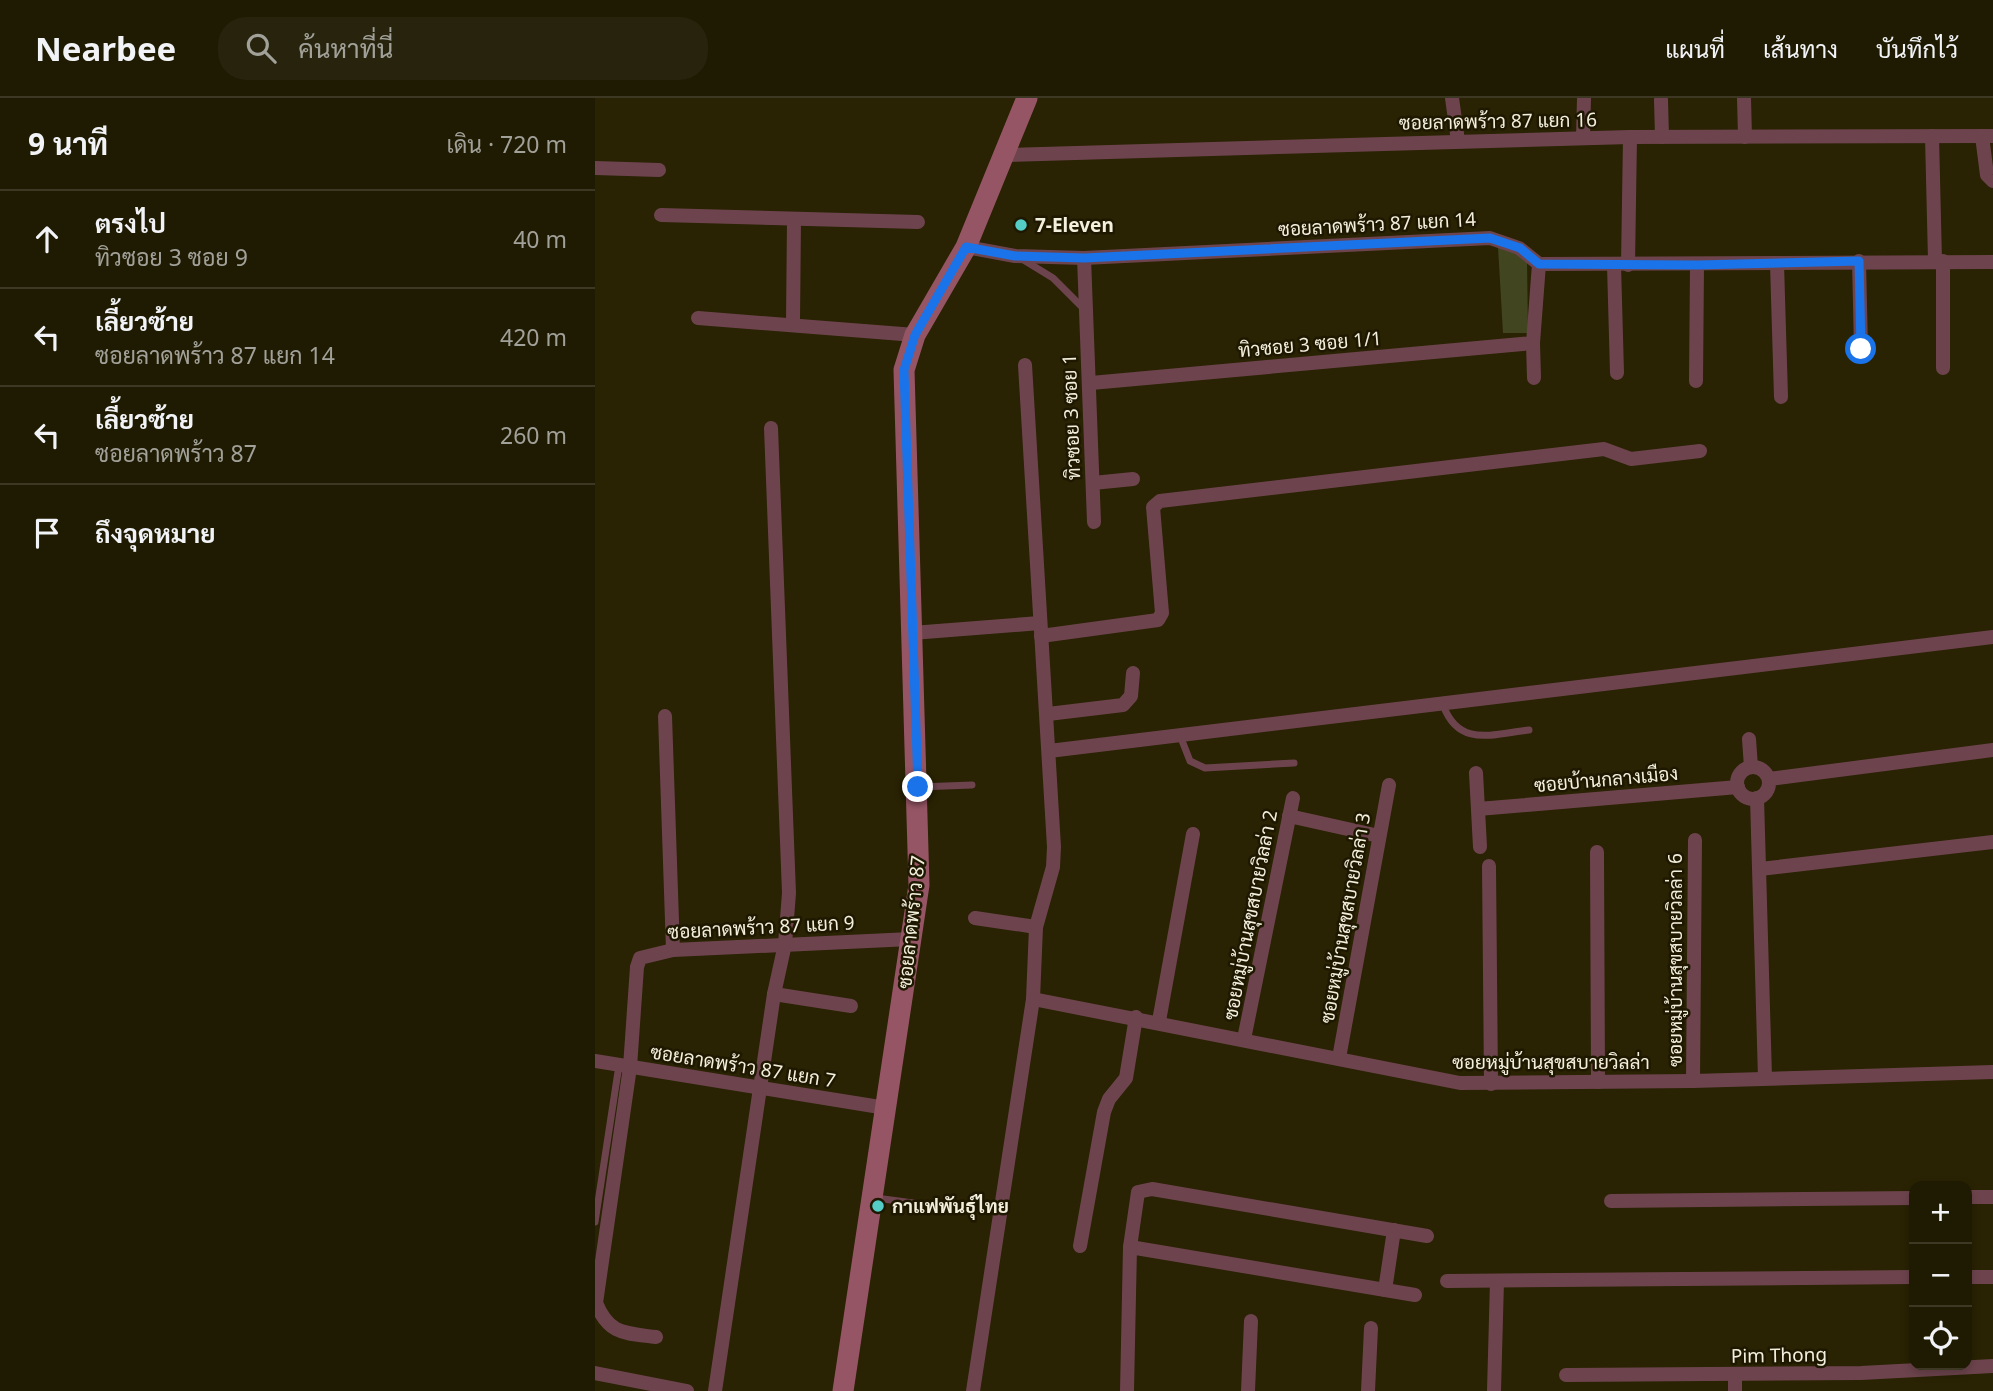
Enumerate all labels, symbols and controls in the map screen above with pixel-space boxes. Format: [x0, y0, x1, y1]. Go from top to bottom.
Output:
search box [218, 17, 708, 80]
text: Nearbee [35, 26, 176, 71]
icon: search [242, 29, 280, 67]
text: ค้นหาที่นี่ [298, 30, 393, 66]
text: แผนที่ [1665, 32, 1725, 65]
text: เส้นทาง [1763, 32, 1838, 65]
text: บันทึกไว้ [1876, 32, 1958, 65]
street label: ซอยลาดพร้าว 87 แยก 16 [1399, 106, 1597, 136]
text: 9 นาที [28, 123, 108, 164]
text: เดิน · 720 m [447, 128, 567, 160]
text: ตรงไป [95, 205, 166, 241]
street label: ซอยลาดพร้าว 87 แยก 14 [1277, 206, 1477, 242]
place label: 7-Eleven [1035, 212, 1114, 238]
marker: 7-Eleven [1013, 217, 1029, 233]
icon: ahead [28, 220, 66, 258]
text: 40 m [513, 223, 567, 255]
text: ทิวซอย 3 ซอย 9 [95, 241, 248, 273]
text: เลี้ยวซ้าย [95, 303, 194, 339]
icon: left [28, 318, 66, 356]
text: 420 m [500, 321, 567, 353]
street label: ทิวซอย 3 ซอย 1/1 [1237, 325, 1383, 363]
route start [1845, 333, 1876, 364]
text: ซอยลาดพร้าว 87 แยก 14 [95, 339, 335, 371]
street label: ทิวซอย 3 ซอย 1 [1056, 353, 1086, 481]
text: เลี้ยวซ้าย [95, 401, 194, 437]
icon: left [28, 416, 66, 454]
text: 260 m [500, 419, 567, 451]
text: ซอยลาดพร้าว 87 [95, 437, 257, 469]
icon: arrive [28, 514, 66, 552]
text: ถึงจุดหมาย [95, 515, 216, 551]
street label: ซอยบ้านกลางเมือง [1533, 760, 1679, 798]
route end [902, 771, 933, 802]
street label: ซอยหมู่บ้านสุขสบายวิลล่า 2 [1217, 808, 1284, 1022]
street label: ซอยหมู่บ้านสุขสบายวิลล่า 3 [1314, 811, 1377, 1026]
street label: ซอยหมู่บ้านสุขสบายวิลล่า 6 [1662, 853, 1689, 1067]
street label: ซอยลาดพร้าว 87 [891, 854, 931, 990]
street label: ซอยลาดพร้าว 87 แยก 9 [667, 909, 855, 945]
street label: ซอยลาดพร้าว 87 แยก 7 [648, 1039, 838, 1093]
street label: ซอยหมู่บ้านสุขสบายวิลล่า [1452, 1049, 1650, 1076]
map controls [1909, 1181, 1972, 1370]
button: + [1909, 1181, 1972, 1244]
place label: กาแฟพันธ์ุไทย [892, 1193, 1009, 1221]
marker: กาแฟพันธ์ุไทย [870, 1198, 886, 1214]
button: − [1909, 1244, 1972, 1307]
button: locate [1909, 1307, 1972, 1370]
street label: Pim Thong [1731, 1341, 1827, 1369]

